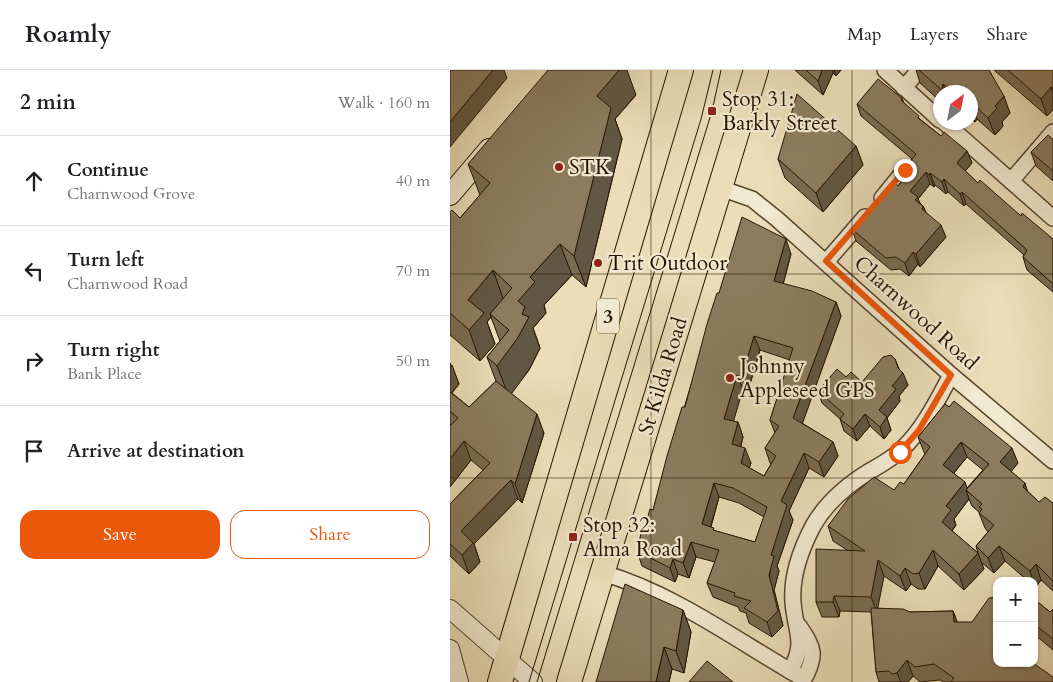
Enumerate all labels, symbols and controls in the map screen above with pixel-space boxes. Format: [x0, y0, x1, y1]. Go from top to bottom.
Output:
text: Roamly [25, 18, 111, 51]
text: Map [847, 22, 882, 47]
text: Layers [910, 22, 959, 47]
text: Share [987, 22, 1028, 47]
place label: Stop 31: Barkly Street [722, 85, 837, 138]
north arrow [933, 85, 978, 130]
text: 2 min [20, 88, 76, 117]
text: Walk · 160 m [338, 92, 430, 114]
marker: Stop 31: Barkly Street [706, 105, 718, 117]
place label: STK [569, 153, 611, 182]
text: Continue [67, 157, 149, 183]
route end [894, 159, 917, 182]
marker: STK [553, 161, 565, 173]
icon: ahead [20, 167, 48, 195]
text: 40 m [396, 170, 430, 192]
text: Charnwood Grove [67, 183, 195, 205]
text: Turn left [67, 247, 144, 273]
place label: Trit Outdoor [608, 249, 727, 278]
street label: Charnwood Road [847, 249, 985, 377]
icon: left [20, 257, 48, 285]
marker: Trit Outdoor [592, 257, 604, 269]
text: 70 m [396, 260, 430, 282]
text: Charnwood Road [67, 273, 188, 295]
road number: 3 [597, 298, 619, 334]
street label: St Kilda Road [631, 314, 695, 438]
text: Turn right [67, 337, 159, 363]
icon: right [20, 347, 48, 375]
text: 50 m [396, 350, 430, 372]
place label: Johnny Appleseed GPS [737, 352, 875, 405]
text: Bank Place [67, 363, 142, 385]
marker: Johnny Appleseed GPS [724, 372, 736, 384]
icon: arrive [20, 437, 48, 465]
text: Arrive at destination [67, 438, 244, 464]
route start [889, 441, 912, 464]
button: Save [20, 510, 220, 559]
button: Share [230, 510, 430, 559]
place label: Stop 32: Alma Road [583, 511, 682, 564]
marker: Stop 32: Alma Road [567, 531, 579, 543]
map controls [993, 577, 1038, 667]
button: + [993, 577, 1038, 622]
button: − [993, 622, 1038, 667]

